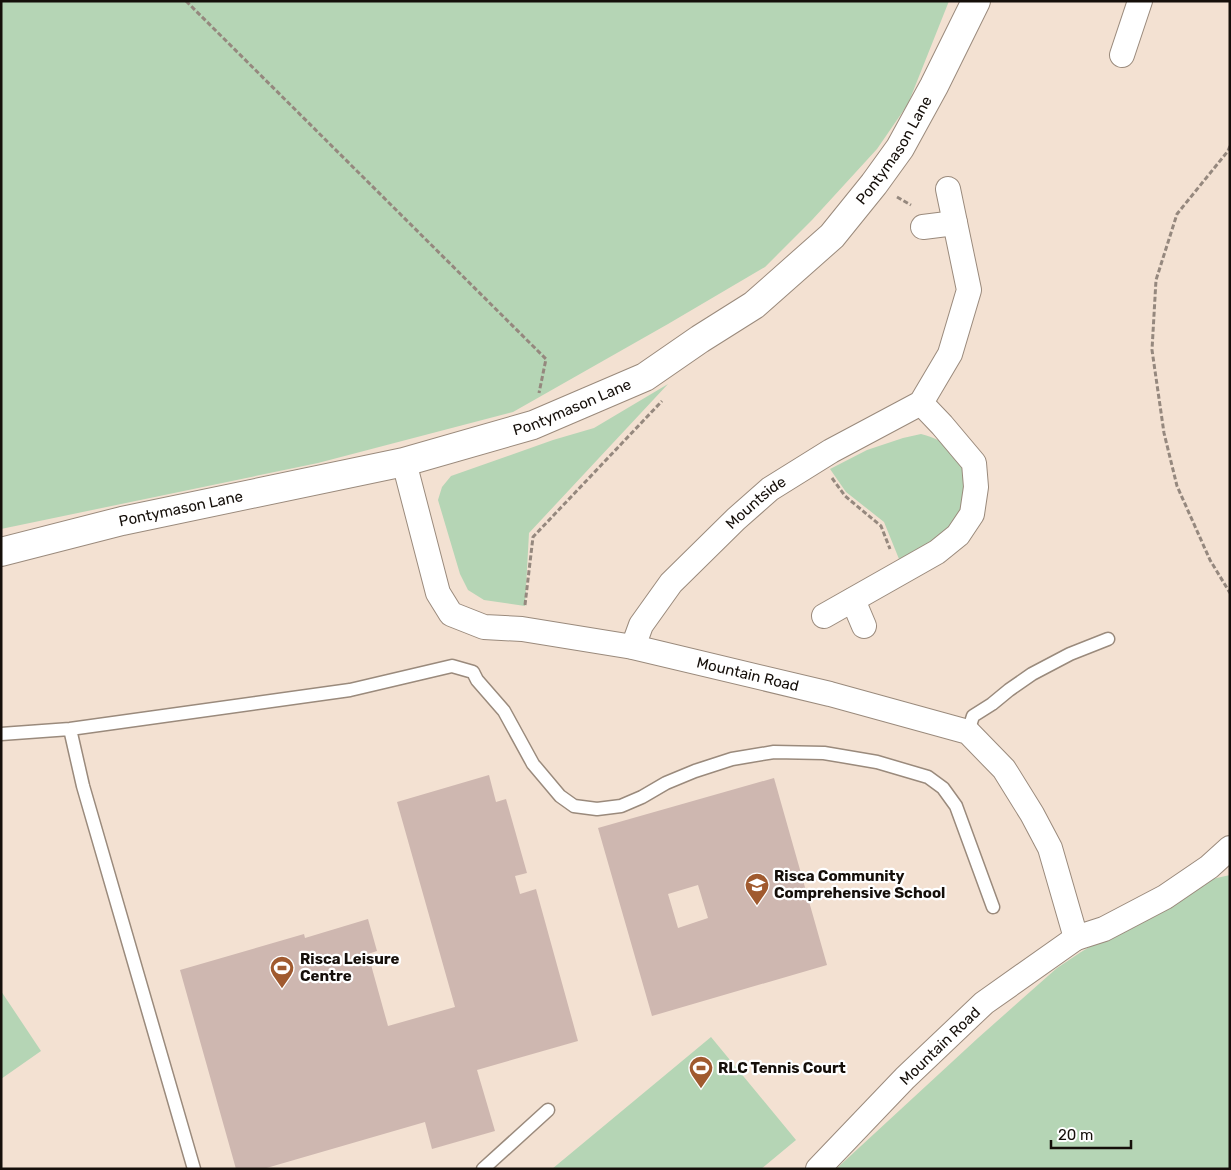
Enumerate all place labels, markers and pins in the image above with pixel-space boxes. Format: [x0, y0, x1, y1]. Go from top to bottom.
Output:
place label: Risca Community Comprehensive School [774, 867, 945, 902]
school or university icon: Risca Community Comprehensive School [744, 872, 770, 906]
place label: Risca Leisure Centre [300, 950, 400, 985]
sports icon: Risca Leisure Centre [269, 955, 295, 989]
sports icon: RLC Tennis Court [688, 1055, 714, 1089]
place label: RLC Tennis Court [718, 1059, 846, 1077]

